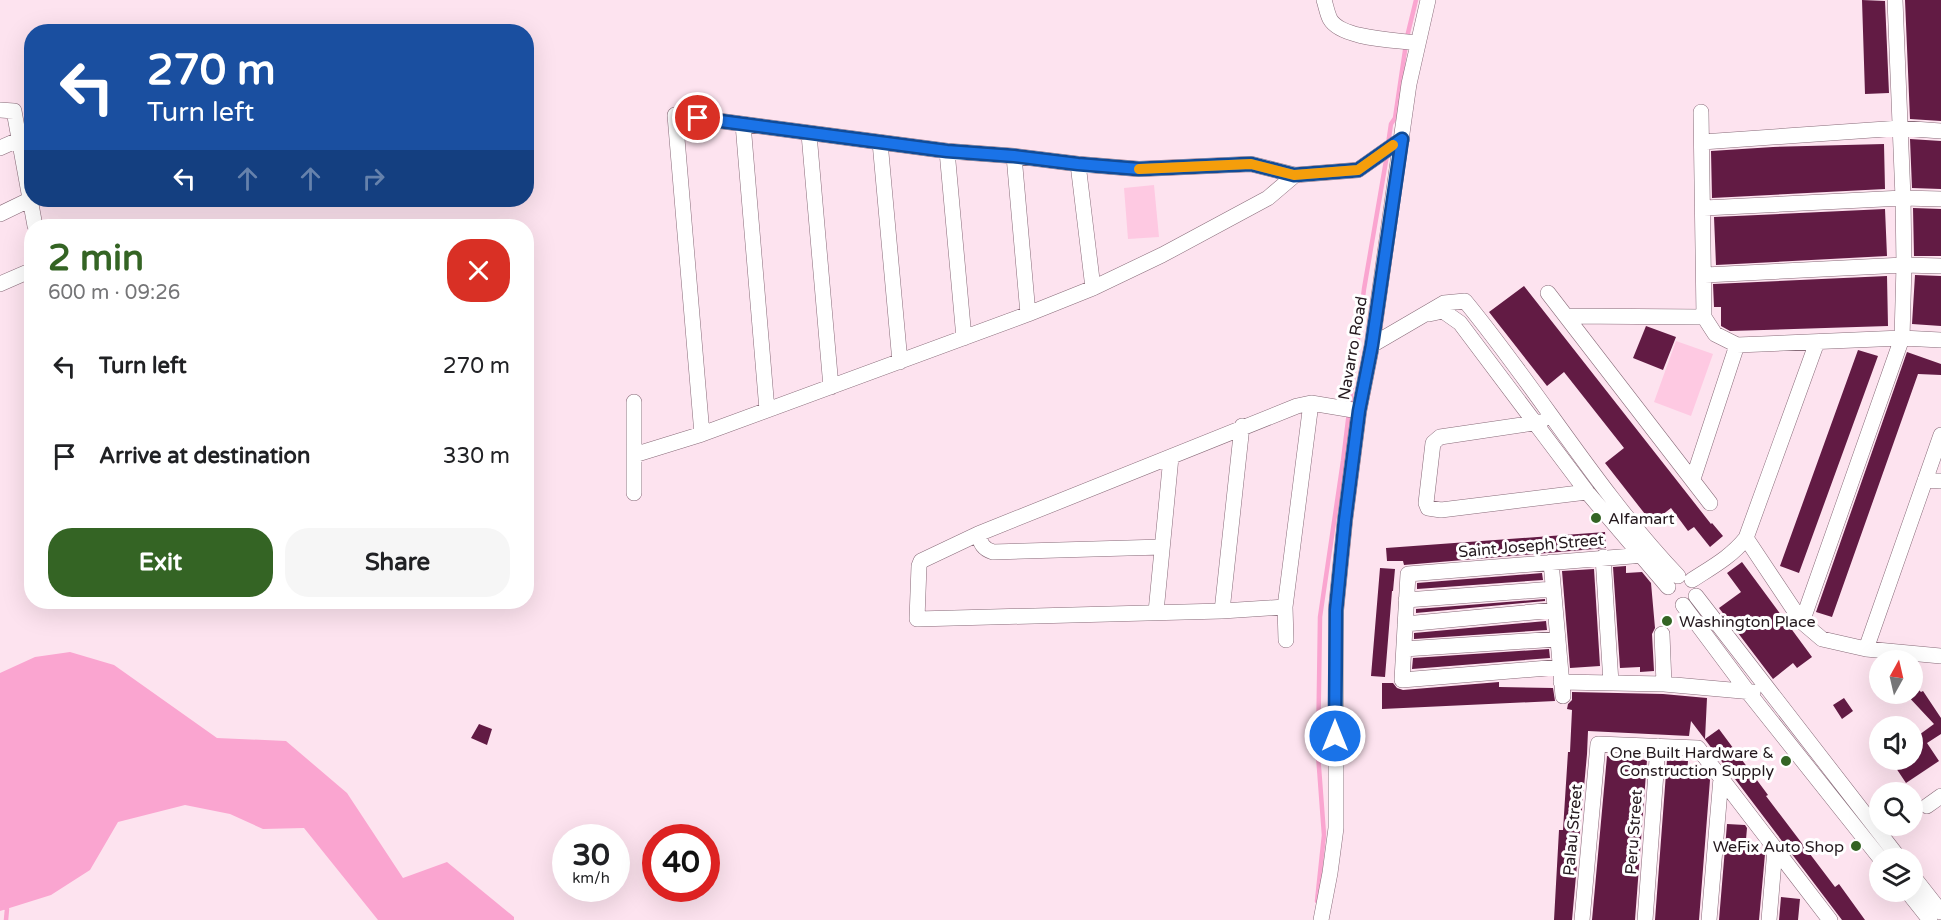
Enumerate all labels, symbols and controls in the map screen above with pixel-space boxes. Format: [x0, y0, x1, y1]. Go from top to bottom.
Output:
text: 270 m [147, 45, 276, 96]
icon: left [48, 48, 126, 126]
pin [672, 92, 723, 143]
text: Turn left [147, 96, 254, 129]
icon: arrive [681, 101, 714, 134]
icon: left [168, 162, 201, 195]
icon: ahead [231, 162, 264, 195]
icon: ahead [294, 162, 327, 195]
icon: right [357, 162, 390, 195]
text: 2 min [48, 237, 144, 280]
button: close [447, 239, 510, 302]
text: 600 m · 09:26 [48, 281, 180, 305]
street label: Navarro Road [1334, 295, 1372, 402]
icon: left [48, 350, 81, 383]
text: Turn left [99, 353, 187, 379]
text: 270 m [443, 353, 510, 379]
icon: arrive [48, 440, 81, 473]
text: Arrive at destination [99, 443, 310, 469]
text: 330 m [443, 443, 510, 469]
place label: Alfamart [1608, 509, 1675, 529]
marker: Alfamart [1589, 511, 1603, 525]
button: Exit [48, 528, 273, 597]
button: Share [285, 528, 510, 597]
street label: Saint Joseph Street [1457, 530, 1605, 562]
place label: Washington Place [1679, 612, 1816, 632]
marker: Washington Place [1660, 614, 1674, 628]
north arrow [1869, 650, 1923, 704]
map controls [1869, 650, 1923, 902]
position arrow [1303, 704, 1367, 768]
button: sound [1869, 716, 1923, 770]
place label: One Built Hardware & Construction Supply [1610, 743, 1774, 781]
marker: One Built Hardware & Construction Supply [1779, 754, 1793, 768]
button: search [1869, 782, 1923, 836]
street label: Palau Street [1559, 783, 1587, 877]
street label: Peru Street [1621, 789, 1647, 875]
speed limit sign: 40 [642, 824, 720, 902]
text: 30 [572, 837, 610, 874]
place label: WeFix Auto Shop [1713, 837, 1844, 857]
marker: WeFix Auto Shop [1849, 839, 1863, 853]
button: layers [1869, 848, 1923, 902]
text: km/h [572, 869, 610, 887]

